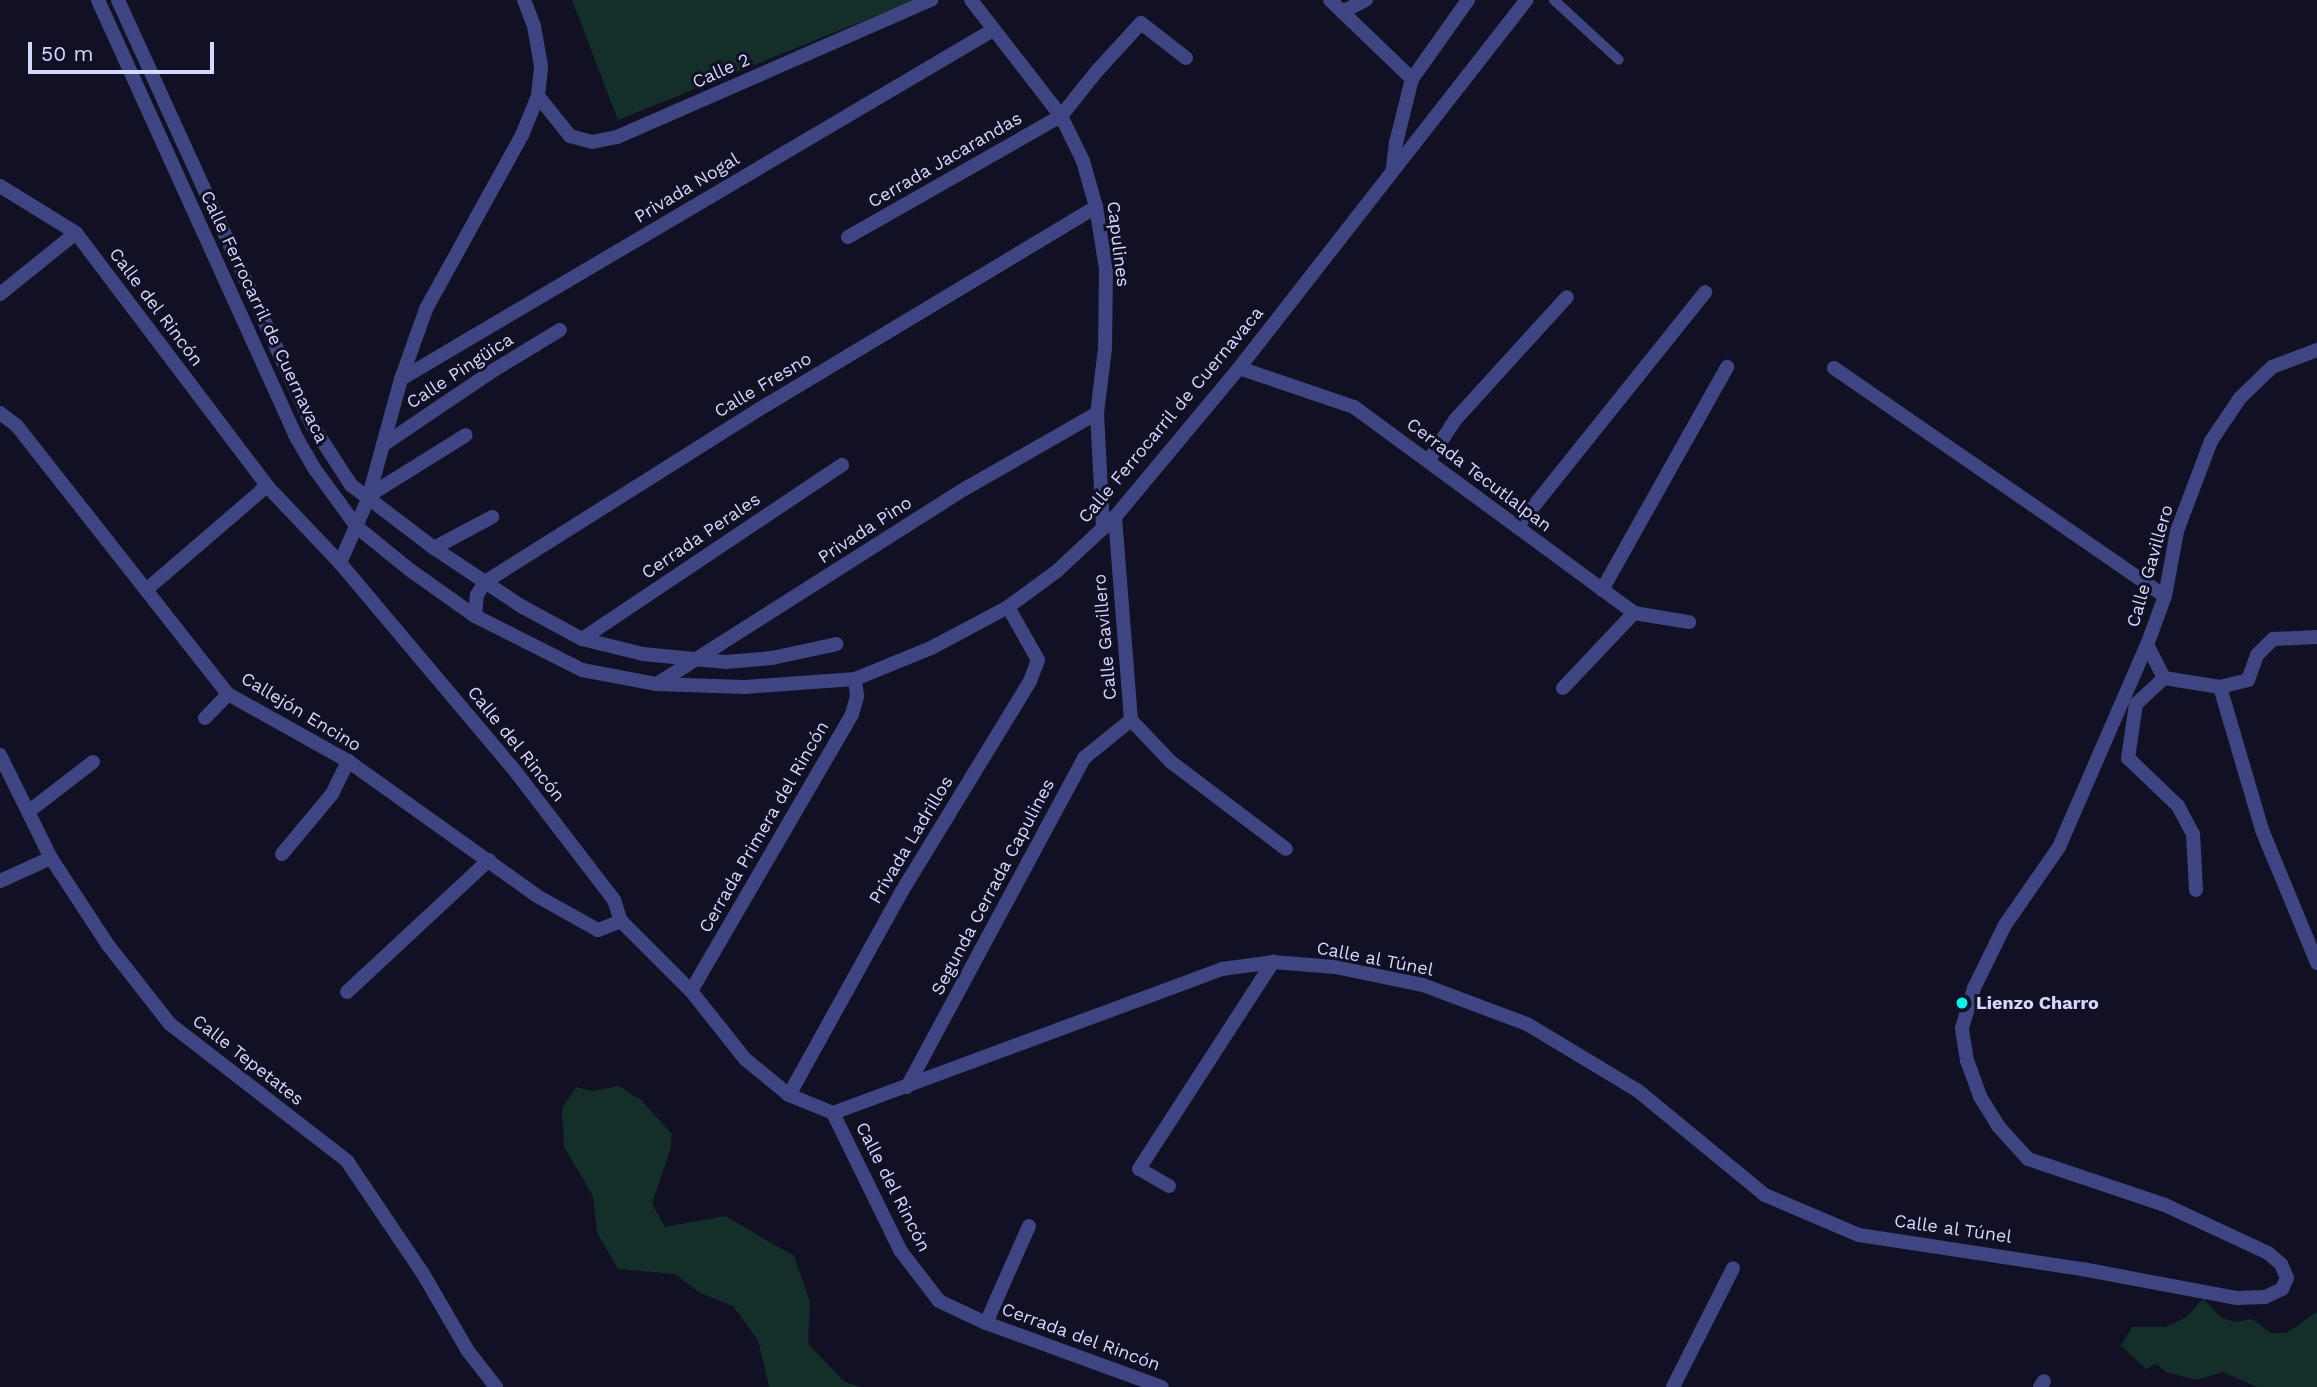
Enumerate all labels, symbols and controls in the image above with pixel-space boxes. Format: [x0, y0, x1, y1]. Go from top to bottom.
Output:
scale bar [32, 28, 217, 72]
text: 50 m [41, 41, 93, 66]
street label: Calle 2 [689, 49, 753, 93]
street label: Cerrada Jacarandas [864, 107, 1026, 213]
street label: Privada Nogal [630, 148, 744, 228]
street label: Calle Ferrocarril de Cuernavaca [196, 187, 332, 447]
street label: Capulines [1102, 200, 1134, 288]
street label: Calle del Rincón [104, 243, 208, 371]
street label: Calle Ferrocarril de Cuernavaca [1074, 302, 1268, 528]
street label: Calle Pingüica [403, 329, 517, 413]
street label: Calle Fresno [711, 348, 815, 422]
street label: Cerrada Tecutlalpan [1402, 413, 1556, 537]
street label: Cerrada Perales [637, 488, 765, 584]
street label: Privada Pino [814, 492, 916, 568]
street label: Calle Gavillero [2122, 502, 2178, 630]
street label: Calle Gavillero [1089, 573, 1121, 701]
street label: Callejón Encino [237, 668, 365, 756]
street label: Calle del Rincón [463, 682, 569, 806]
street label: Cerrada Primera del Rincón [694, 717, 834, 937]
street label: Privada Ladrillos [864, 772, 958, 908]
street label: Segunda Cerrada Capulines [927, 775, 1059, 999]
street label: Calle al Túnel [1314, 937, 1436, 981]
place label: Lienzo Charro [1976, 992, 2099, 1014]
marker: Lienzo Charro [1954, 995, 1970, 1011]
street label: Calle Tepetates [188, 1010, 308, 1110]
street label: Calle del Rincón [851, 1118, 935, 1256]
street label: Calle al Túnel [1892, 1210, 2014, 1248]
street label: Cerrada del Rincón [998, 1298, 1164, 1376]

